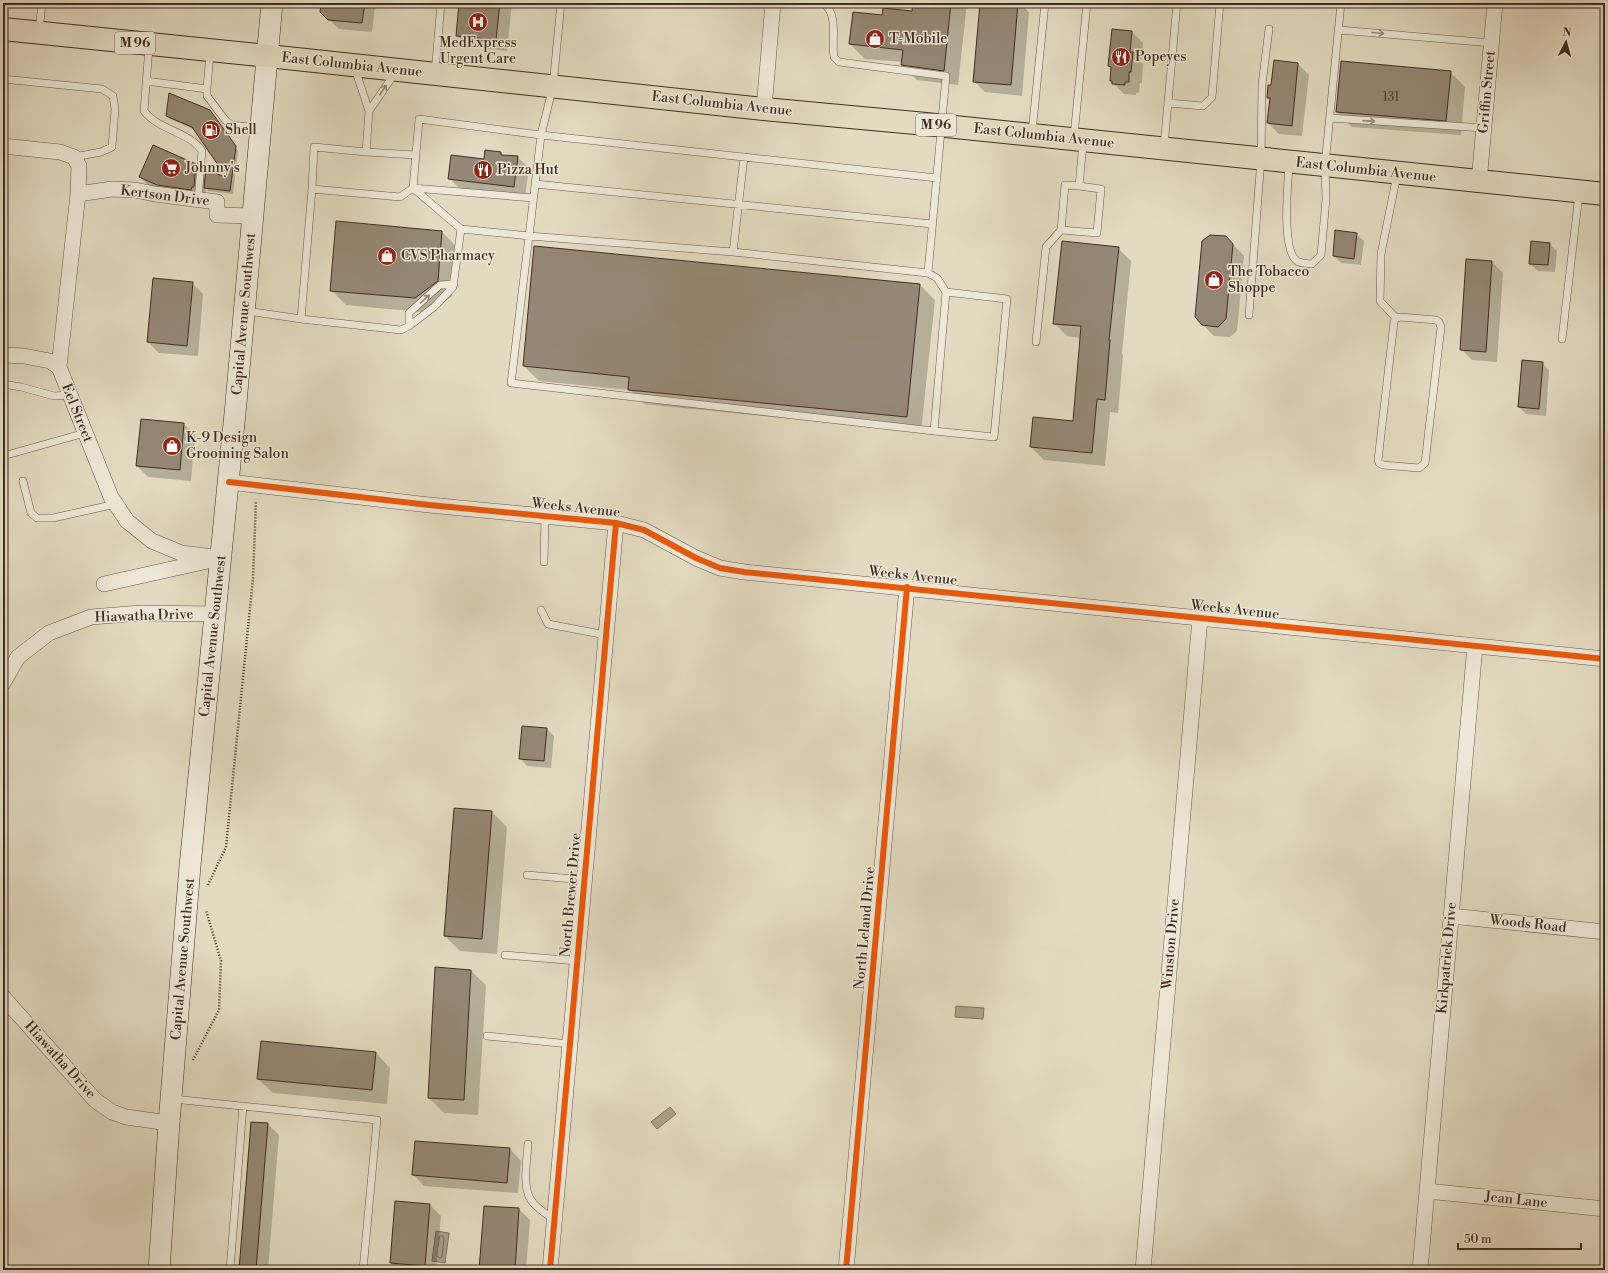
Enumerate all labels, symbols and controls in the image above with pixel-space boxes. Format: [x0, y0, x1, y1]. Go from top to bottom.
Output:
hospital icon: MedExpress Urgent Care [467, 11, 489, 33]
north arrow [1546, 22, 1586, 62]
text: N [1562, 26, 1572, 40]
shop icon: T-Mobile [864, 28, 886, 50]
place label: T-Mobile [889, 30, 947, 48]
one-way arrow [1371, 30, 1384, 37]
road number: M 96 [115, 32, 155, 54]
place label: MedExpress Urgent Care [439, 34, 517, 68]
restaurant icon: Popeyes [1110, 46, 1132, 68]
place label: Popeyes [1135, 48, 1186, 66]
street label: East Columbia Avenue [281, 49, 423, 81]
street label: Griffin Street [1474, 50, 1500, 134]
one-way arrow [379, 85, 387, 96]
street label: East Columbia Avenue [651, 88, 793, 120]
house number: 131 [1383, 90, 1400, 105]
road number: M 96 [916, 114, 956, 136]
one-way arrow [1362, 117, 1375, 124]
fuel station icon: Shell [200, 119, 222, 141]
street label: East Columbia Avenue [973, 120, 1115, 152]
place label: Shell [225, 121, 257, 139]
street label: East Columbia Avenue [1295, 154, 1437, 186]
supermarket icon: Johnny's [160, 157, 182, 179]
place label: Johnny's [184, 159, 240, 177]
restaurant icon: Pizza Hut [472, 159, 494, 181]
place label: Pizza Hut [497, 161, 559, 179]
street label: Kertson Drive [119, 182, 211, 210]
street label: Capital Avenue Southwest [228, 232, 260, 396]
shop icon: CVS Pharmacy [376, 245, 398, 267]
place label: CVS Pharmacy [401, 247, 495, 265]
place label: The Tobacco Shoppe [1228, 263, 1310, 297]
shop icon: The Tobacco Shoppe [1203, 269, 1225, 291]
one-way arrow [420, 295, 430, 304]
street label: Eel Street [57, 381, 97, 445]
place label: K-9 Design Grooming Salon [186, 429, 289, 463]
shop icon: K-9 Design Grooming Salon [161, 435, 183, 457]
street label: Weeks Avenue [530, 494, 621, 522]
street label: Capital Avenue Southwest [196, 554, 230, 718]
street label: Weeks Avenue [867, 562, 958, 590]
street label: Weeks Avenue [1189, 596, 1280, 624]
street label: Hiawatha Drive [94, 605, 194, 627]
street label: North Brewer Drive [557, 832, 585, 958]
street label: North Leland Drive [851, 866, 879, 990]
street label: Capital Avenue Southwest [167, 877, 199, 1041]
street label: Winston Drive [1158, 898, 1184, 991]
street label: Kirkpatrick Drive [1433, 901, 1461, 1015]
street label: Woods Road [1488, 911, 1567, 937]
street label: Hiawatha Drive [20, 1017, 100, 1103]
street label: Jean Lane [1483, 1188, 1548, 1212]
scale bar [1458, 1225, 1581, 1251]
text: 50 m [1464, 1232, 1492, 1247]

